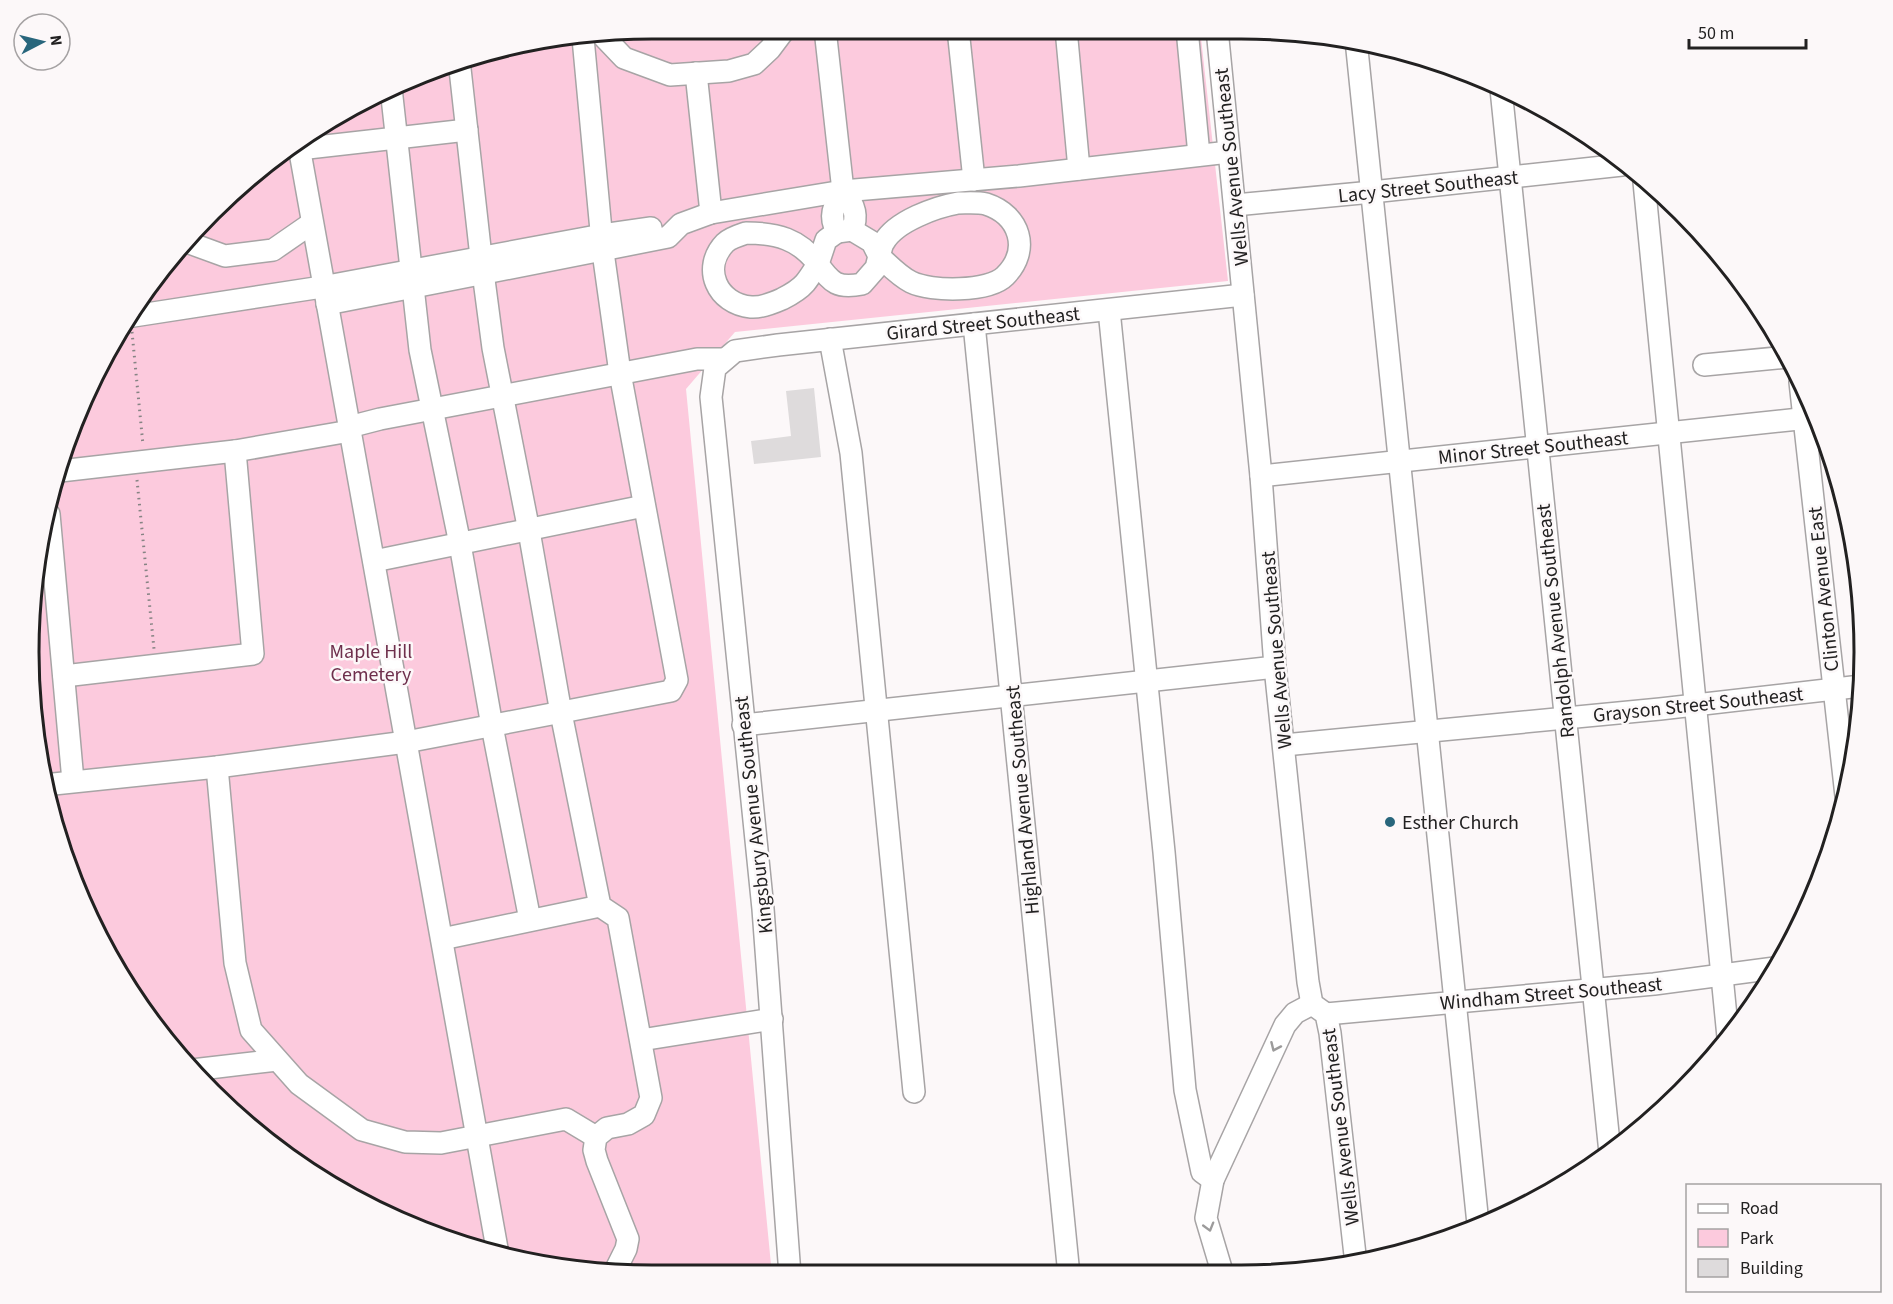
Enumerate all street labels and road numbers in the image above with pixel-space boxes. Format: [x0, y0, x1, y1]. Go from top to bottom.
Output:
street label: Wells Avenue Southeast [1208, 67, 1256, 267]
street label: Lacy Street Southeast [1337, 164, 1520, 210]
street label: Girard Street Southeast [885, 300, 1081, 348]
street label: Minor Street Southeast [1437, 424, 1630, 472]
street label: Randolph Avenue Southeast [1530, 502, 1582, 739]
street label: Clinton Avenue East [1801, 505, 1847, 673]
street label: Wells Avenue Southeast [1254, 550, 1300, 750]
street label: Grayson Street Southeast [1592, 680, 1805, 730]
street label: Highland Avenue Southeast [999, 684, 1047, 916]
street label: Kingsbury Avenue Southeast [728, 694, 780, 935]
street label: Windham Street Southeast [1439, 970, 1664, 1018]
street label: Wells Avenue Southeast [1315, 1026, 1367, 1227]

